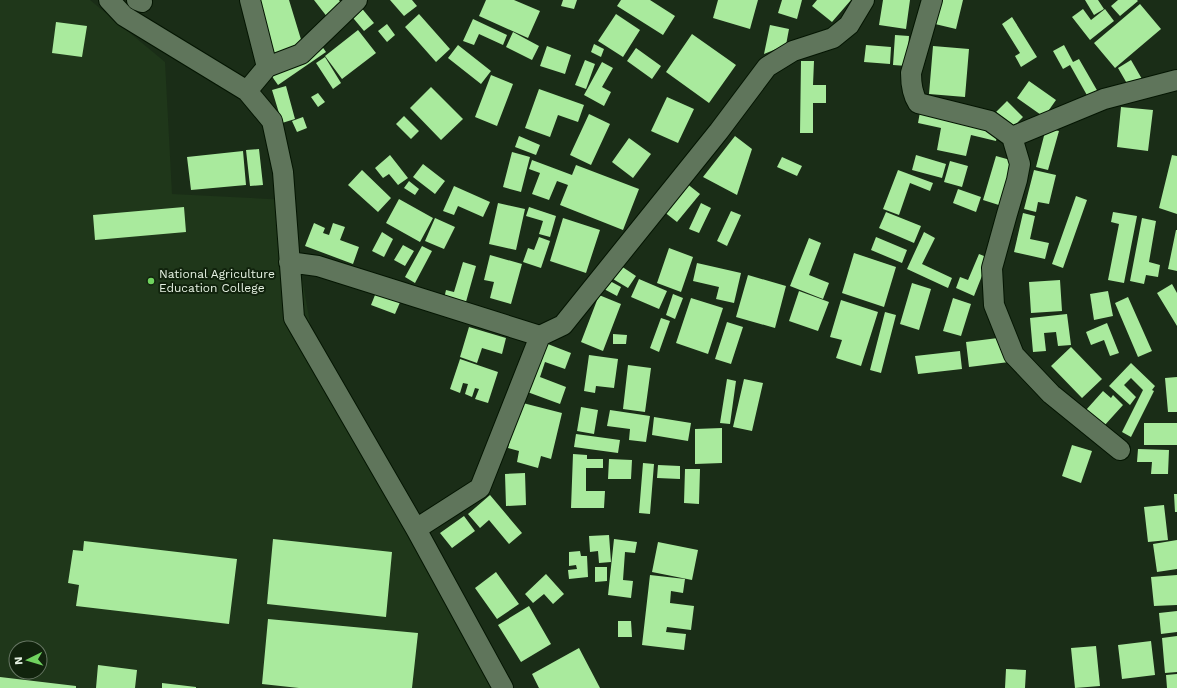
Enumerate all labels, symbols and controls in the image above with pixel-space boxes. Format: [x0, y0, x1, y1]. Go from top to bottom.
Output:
place label: National Agriculture Education College [159, 267, 275, 295]
marker: National Agriculture Education College [146, 276, 156, 286]
north arrow [8, 640, 48, 680]
text: N [12, 656, 25, 665]

